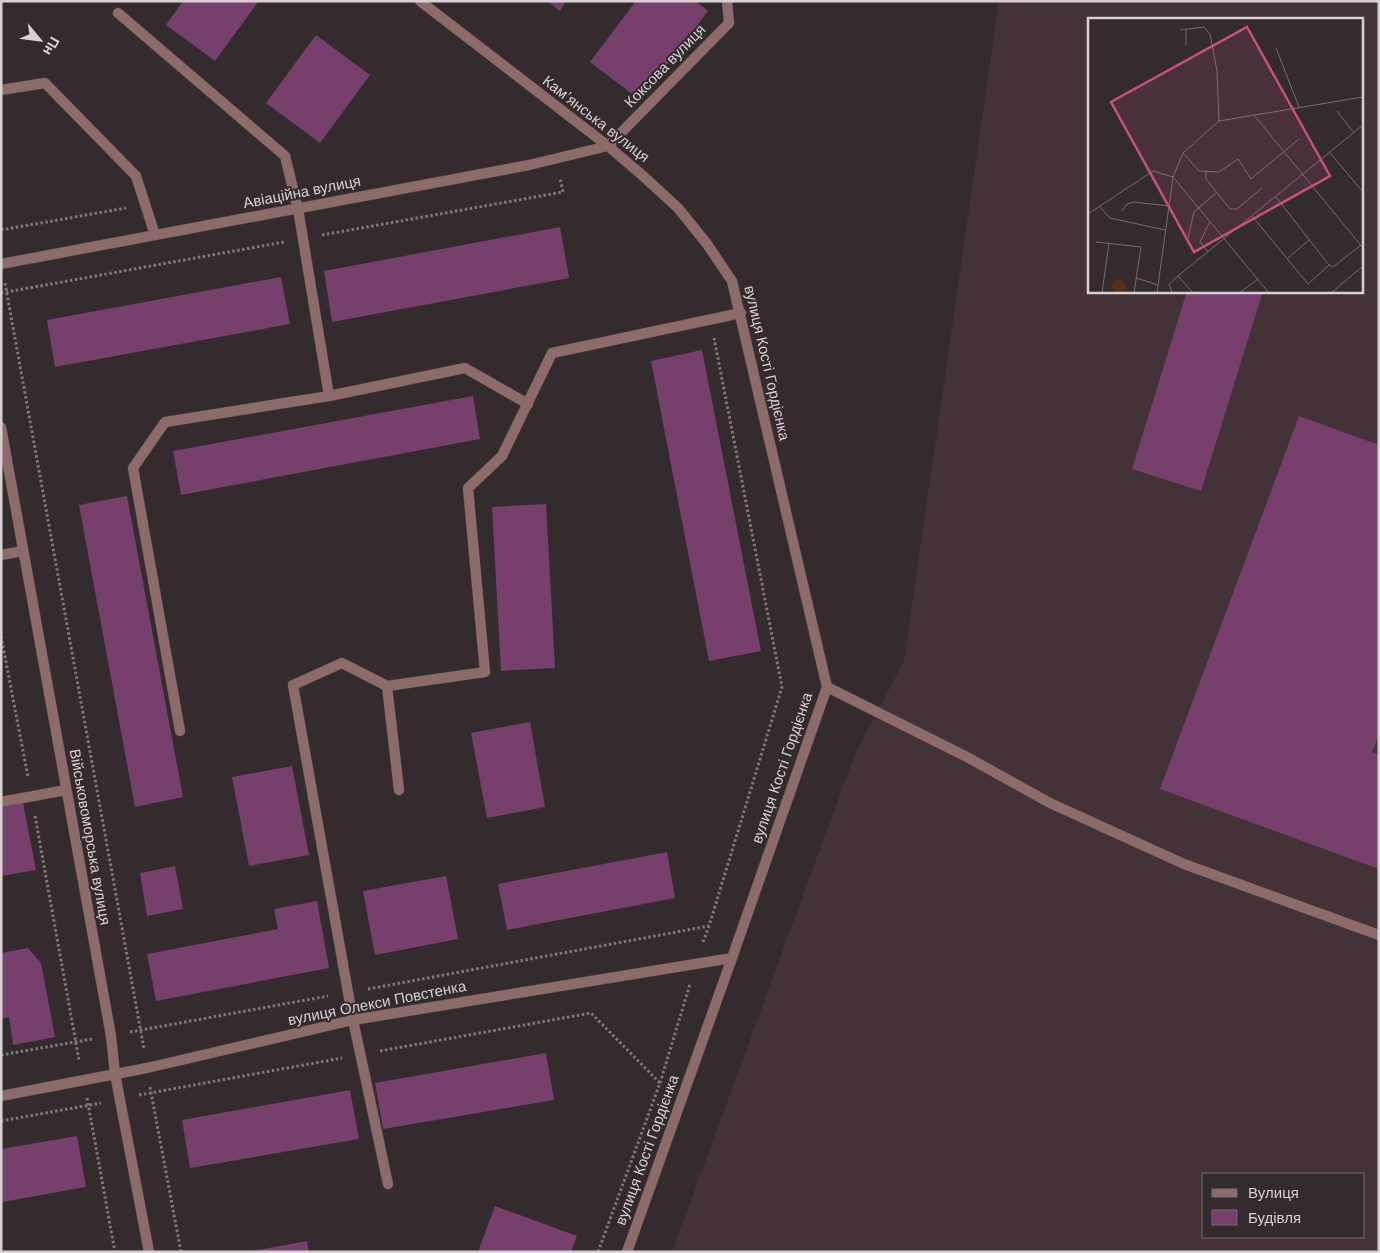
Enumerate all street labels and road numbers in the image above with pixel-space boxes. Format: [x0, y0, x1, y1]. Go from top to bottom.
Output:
street label: Коксова вулиця [621, 21, 709, 111]
street label: Камʼянська вулиця [540, 72, 653, 165]
street label: Авіаційна вулиця [242, 172, 362, 211]
street label: вулиця Кості Гордієнка [741, 284, 794, 443]
street label: вулиця Кості Гордієнка [748, 690, 816, 846]
street label: Військовоморська вулиця [67, 747, 114, 926]
street label: вулиця Олекси Повстенка [286, 977, 468, 1028]
street label: вулиця Кості Гордієнка [611, 1072, 682, 1227]

